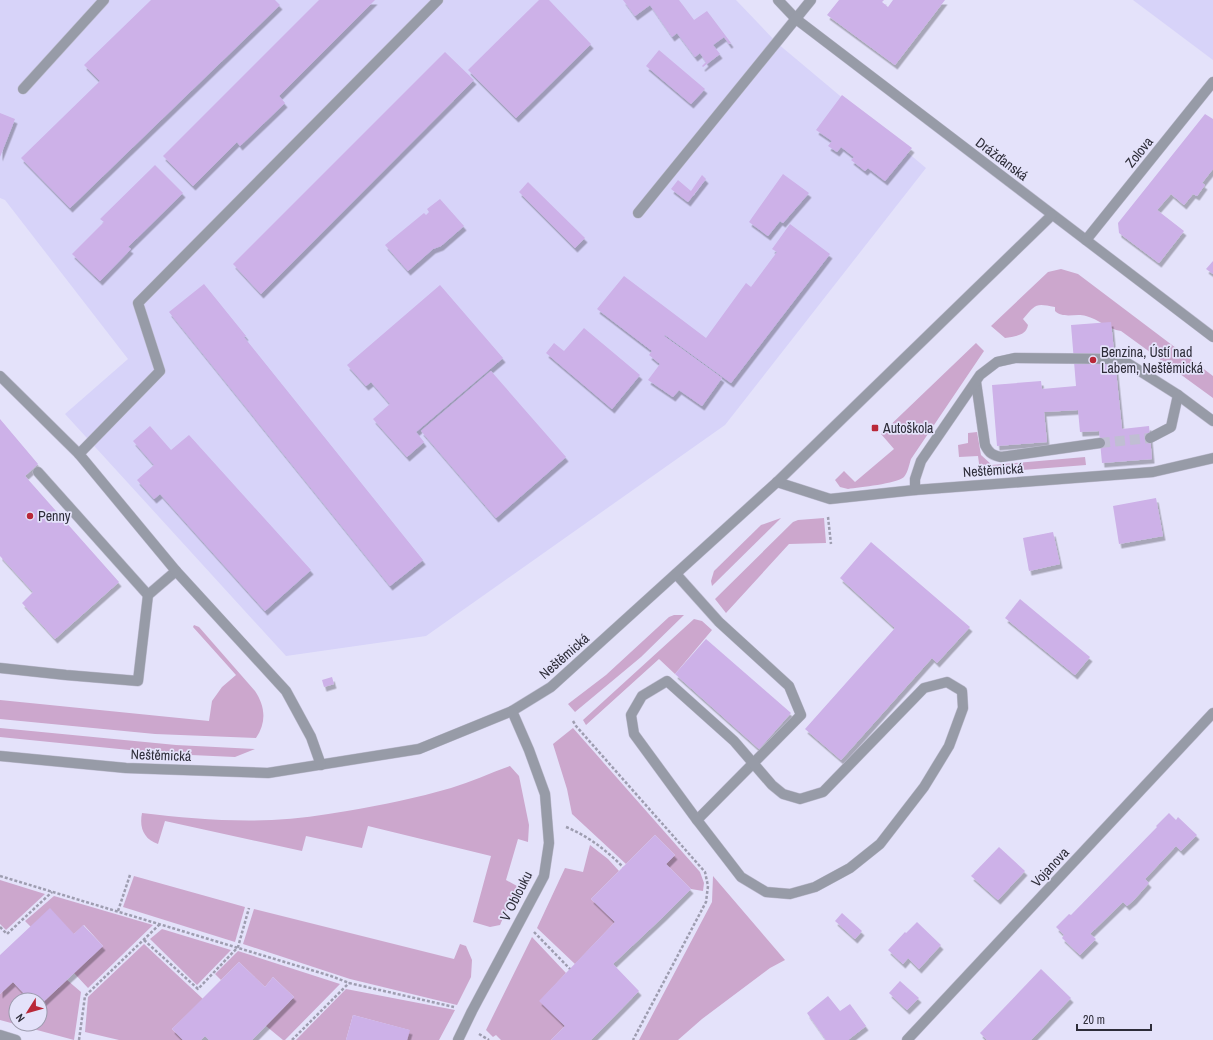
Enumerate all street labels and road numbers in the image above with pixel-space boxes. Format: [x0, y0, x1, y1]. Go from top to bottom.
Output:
street label: Zolova [1121, 132, 1157, 171]
street label: Drážďanská [972, 133, 1032, 185]
street label: Neštěmická [962, 459, 1024, 481]
street label: Neštěmická [535, 629, 593, 683]
street label: Neštěmická [130, 745, 192, 765]
street label: Vojanova [1027, 843, 1073, 890]
street label: V Oblouku [496, 868, 536, 924]

